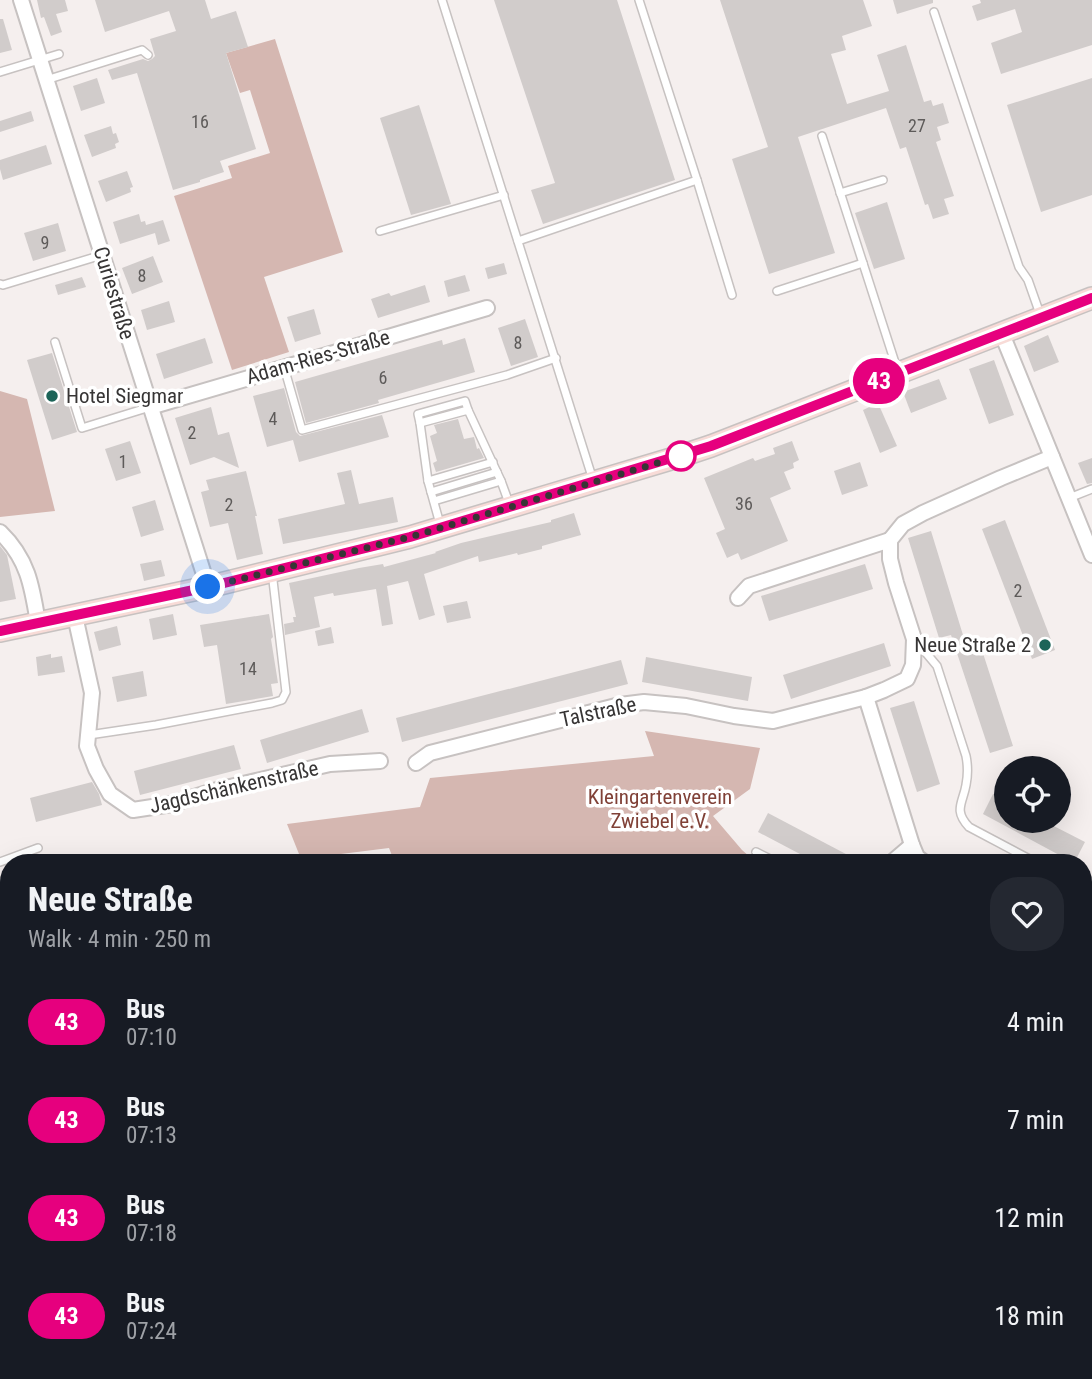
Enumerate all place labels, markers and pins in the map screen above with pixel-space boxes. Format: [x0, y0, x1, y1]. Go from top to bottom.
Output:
place label: Hotel Siegmar [66, 384, 183, 408]
marker: Hotel Siegmar [44, 388, 60, 404]
unlabelled marker [666, 441, 696, 471]
place label: Neue Straße 2 [914, 633, 1031, 657]
marker: Neue Straße 2 [1037, 637, 1053, 653]

